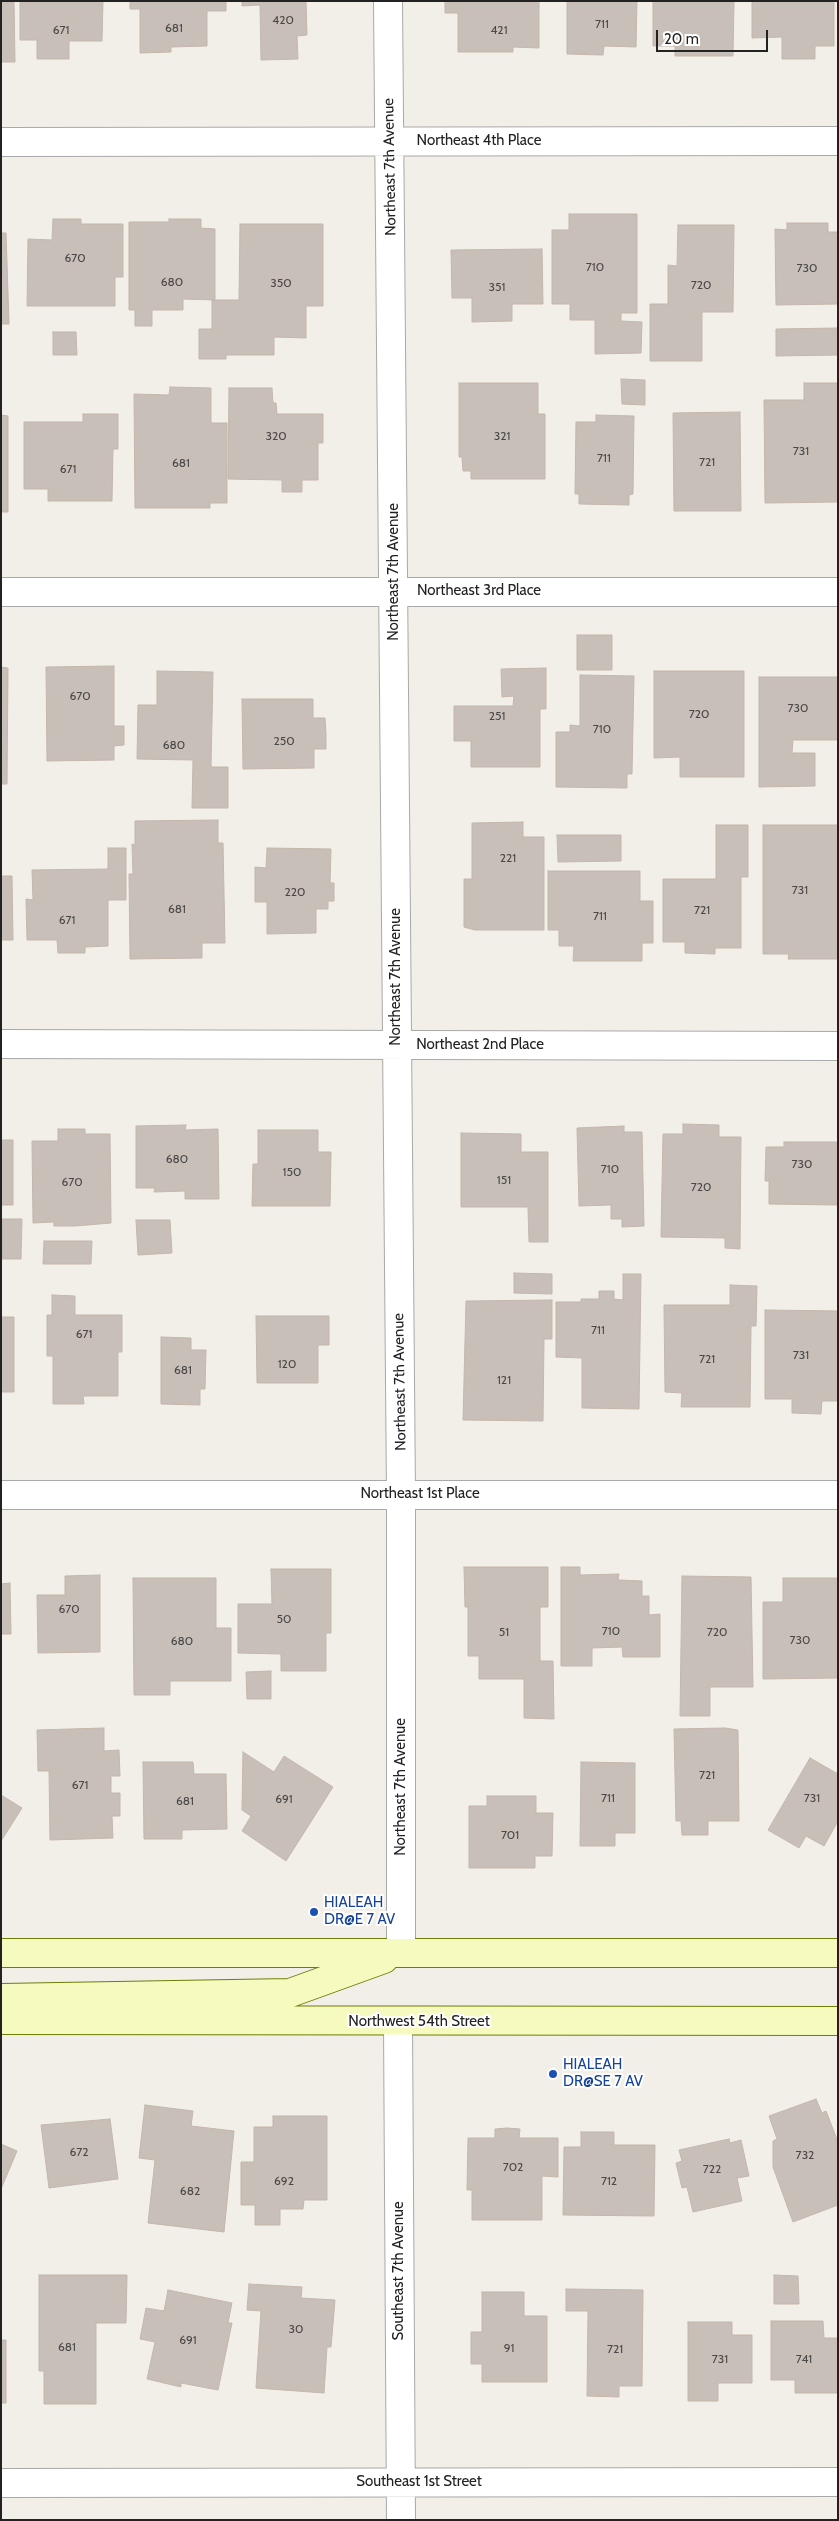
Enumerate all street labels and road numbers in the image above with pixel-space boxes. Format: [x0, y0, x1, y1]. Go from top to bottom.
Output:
street label: Northeast 7th Avenue [380, 98, 400, 236]
street label: Northeast 4th Place [417, 132, 541, 150]
street label: Northeast 7th Avenue [385, 503, 403, 641]
street label: Northeast 3rd Place [417, 582, 541, 600]
street label: Northeast 7th Avenue [387, 908, 405, 1046]
street label: Northeast 2nd Place [416, 1036, 544, 1054]
street label: Northeast 7th Avenue [390, 1313, 410, 1451]
street label: Northeast 1st Place [360, 1485, 480, 1503]
street label: Northeast 7th Avenue [392, 1718, 410, 1856]
street label: Northwest 54th Street [348, 2013, 490, 2031]
street label: Southeast 7th Avenue [390, 2201, 408, 2341]
street label: Southeast 1st Street [356, 2473, 482, 2491]

